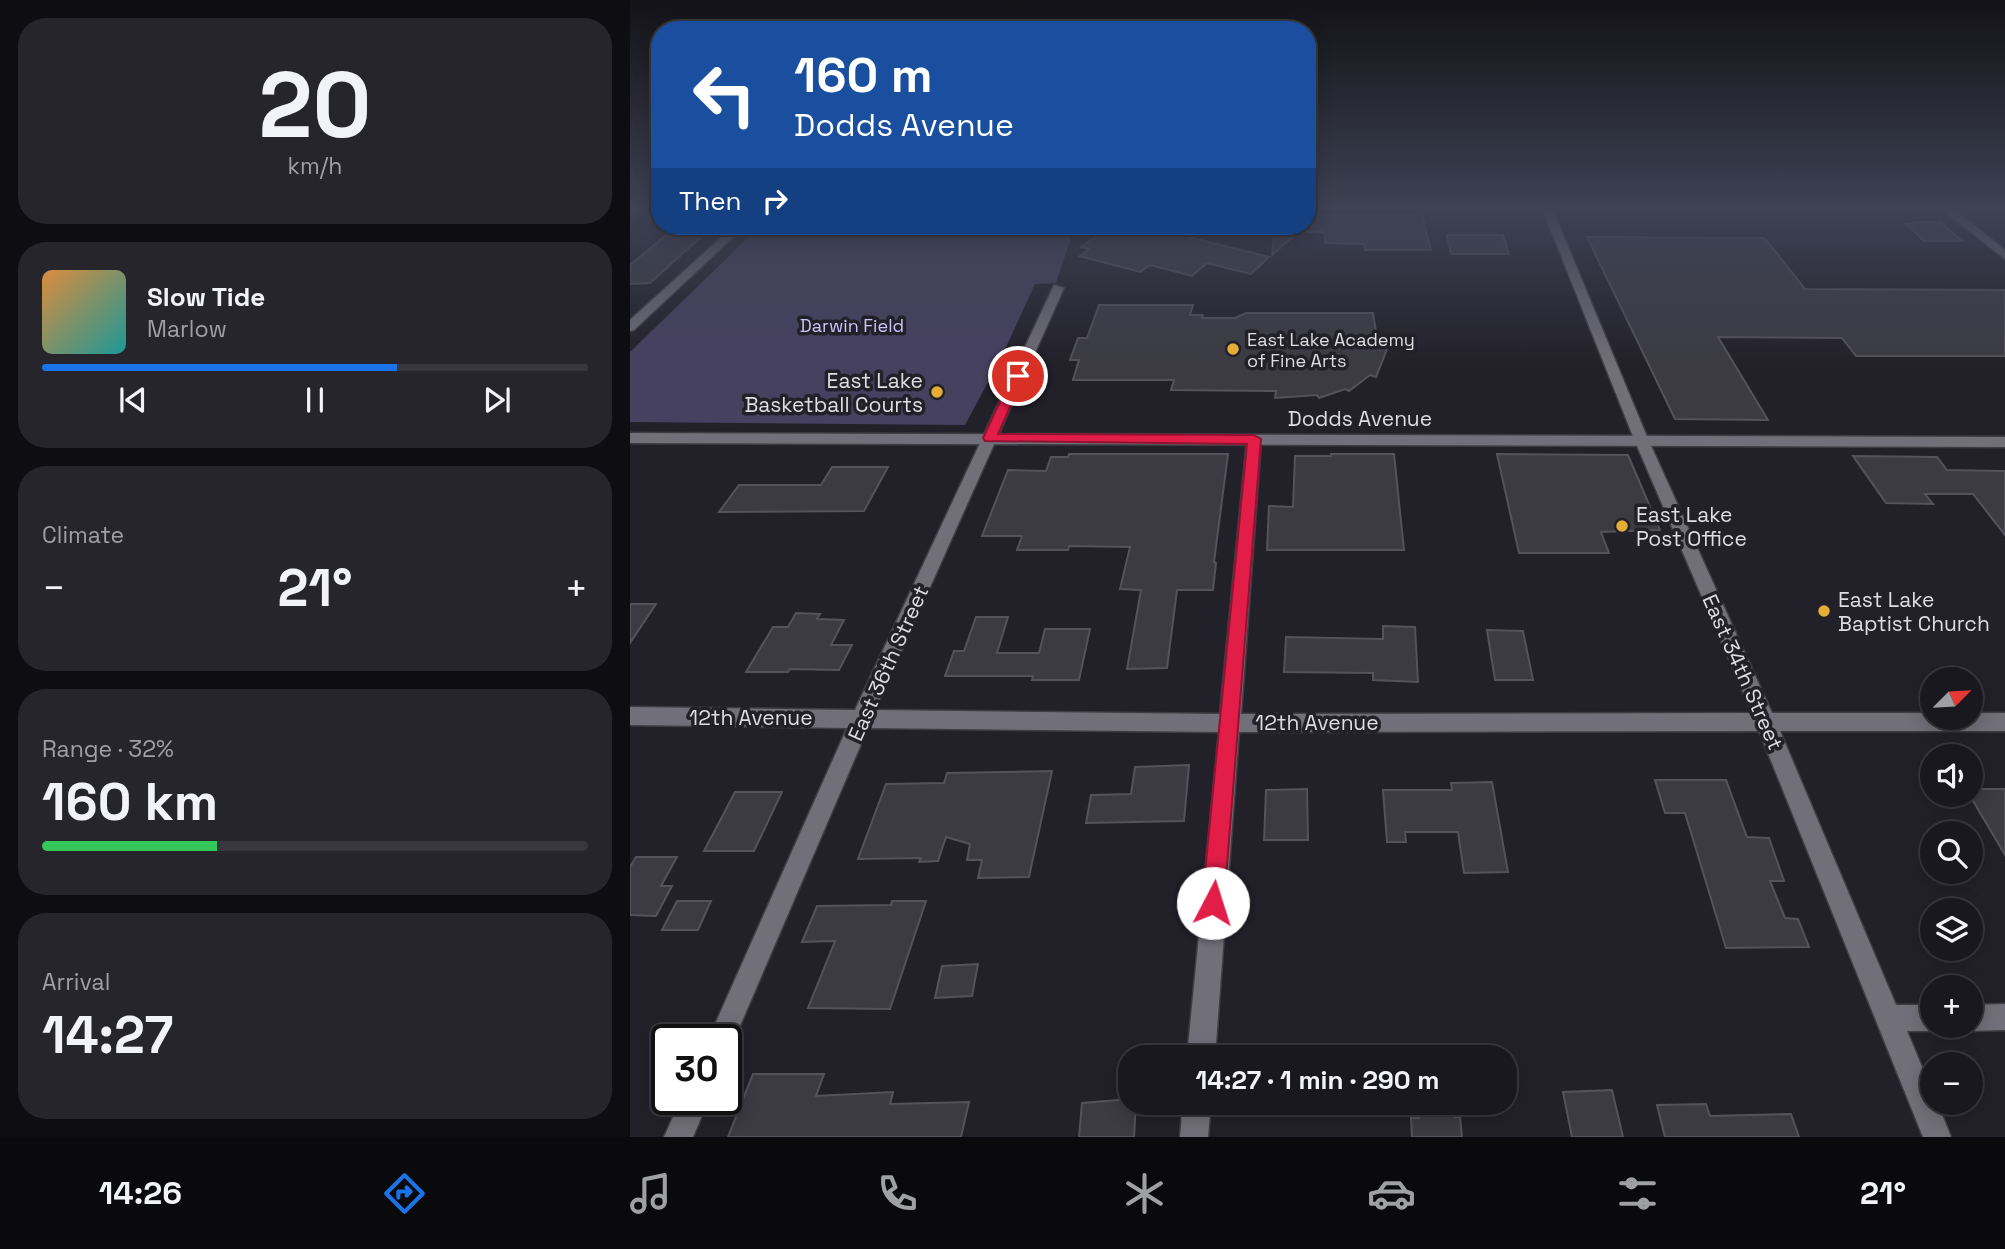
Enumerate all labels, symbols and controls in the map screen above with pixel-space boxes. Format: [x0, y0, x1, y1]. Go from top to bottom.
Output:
text: 160 m [794, 44, 932, 106]
text: 20 [258, 47, 372, 164]
icon: left [679, 49, 770, 140]
text: Dodds Avenue [794, 105, 1014, 145]
text: km/h [288, 151, 342, 181]
icon: right [756, 182, 794, 220]
text: Then [679, 184, 742, 218]
text: Slow Tide [147, 280, 265, 314]
text: Marlow [147, 314, 227, 344]
park label: Darwin Field [800, 314, 904, 337]
place label: East Lake Academy of Fine Arts [1247, 328, 1415, 372]
marker: East Lake Academy of Fine Arts [1225, 341, 1241, 357]
pin [988, 346, 1048, 406]
icon: arrive [999, 357, 1037, 395]
place label: East Lake Basketball Courts [744, 367, 923, 418]
icon: previous [114, 381, 152, 419]
icon: pause [296, 381, 334, 419]
icon: next [478, 381, 516, 419]
marker: East Lake Basketball Courts [929, 384, 945, 400]
street label: Dodds Avenue [1288, 405, 1432, 432]
place label: East Lake Post Office [1636, 501, 1747, 552]
marker: East Lake Post Office [1614, 518, 1630, 534]
text: Climate [42, 520, 124, 550]
text: 21° [278, 555, 352, 621]
text: − [42, 564, 66, 612]
text: + [564, 564, 588, 612]
street label: East 36th Street [842, 581, 934, 745]
place label: East Lake Baptist Church [1838, 586, 1990, 637]
street label: East 34th Street [1697, 590, 1789, 754]
marker: East Lake Baptist Church [1816, 603, 1832, 619]
north arrow [1920, 667, 1983, 730]
map controls [1920, 667, 1983, 1115]
street label: 12th Avenue [689, 704, 813, 731]
street label: 12th Avenue [1255, 709, 1379, 736]
text: Range · 32% [42, 734, 174, 764]
button: sound [1920, 744, 1983, 807]
text: 160 km [42, 769, 218, 835]
button: search [1920, 821, 1983, 884]
position arrow [1176, 866, 1250, 940]
button: layers [1920, 898, 1983, 961]
text: Arrival [42, 967, 110, 997]
button: + [1920, 975, 1983, 1038]
text: 14:27 [42, 1002, 173, 1068]
speed limit sign: 30 [651, 1024, 742, 1115]
button: − [1920, 1052, 1983, 1115]
text: 14:27 · 1 min · 290 m [1196, 1063, 1439, 1097]
icon: directions [380, 1169, 429, 1218]
icon: music [626, 1169, 675, 1218]
icon: phone [873, 1169, 922, 1218]
icon: climate [1120, 1169, 1169, 1218]
icon: car [1367, 1169, 1416, 1218]
icon: filters [1613, 1169, 1662, 1218]
text: 14:26 [99, 1173, 182, 1213]
text: 21° [1860, 1173, 1906, 1213]

